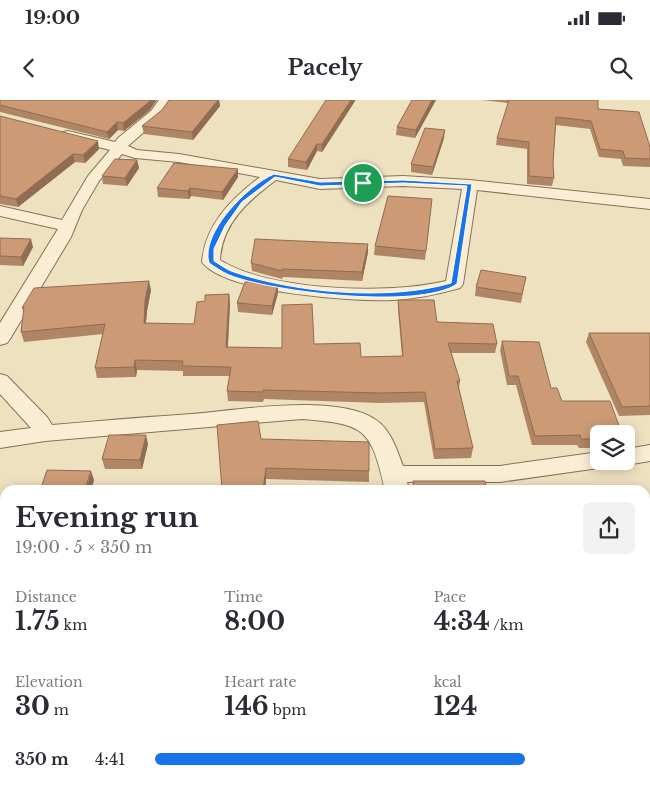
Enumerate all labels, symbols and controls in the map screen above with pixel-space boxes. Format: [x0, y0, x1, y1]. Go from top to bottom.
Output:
text: 19:00 [25, 6, 80, 29]
icon: back [15, 54, 43, 82]
text: Pacely [287, 54, 363, 81]
icon: search [607, 54, 635, 82]
pin [342, 162, 384, 204]
icon: arrive [349, 169, 377, 197]
map controls [590, 425, 635, 470]
button: layers [590, 425, 635, 470]
text: Evening run [15, 500, 199, 535]
button: share [583, 502, 635, 554]
text: 19:00 · 5 × 350 m [15, 537, 152, 557]
text: Distance [15, 588, 77, 606]
text: Time [224, 588, 263, 606]
text: Pace [434, 588, 466, 606]
text: 1.75 [15, 606, 60, 637]
text: 8:00 [224, 606, 285, 637]
text: 4:34 [434, 606, 490, 637]
text: km [60, 616, 87, 634]
text: /km [490, 616, 523, 634]
text: Elevation [15, 673, 83, 691]
text: Heart rate [224, 673, 296, 691]
text: kcal [434, 673, 462, 691]
text: 30 [15, 691, 50, 722]
text: 146 [224, 691, 269, 722]
text: 124 [434, 691, 477, 722]
text: m [50, 701, 69, 719]
text: bpm [269, 701, 306, 719]
text: 350 m [15, 749, 69, 769]
text: 4:41 [95, 749, 125, 769]

